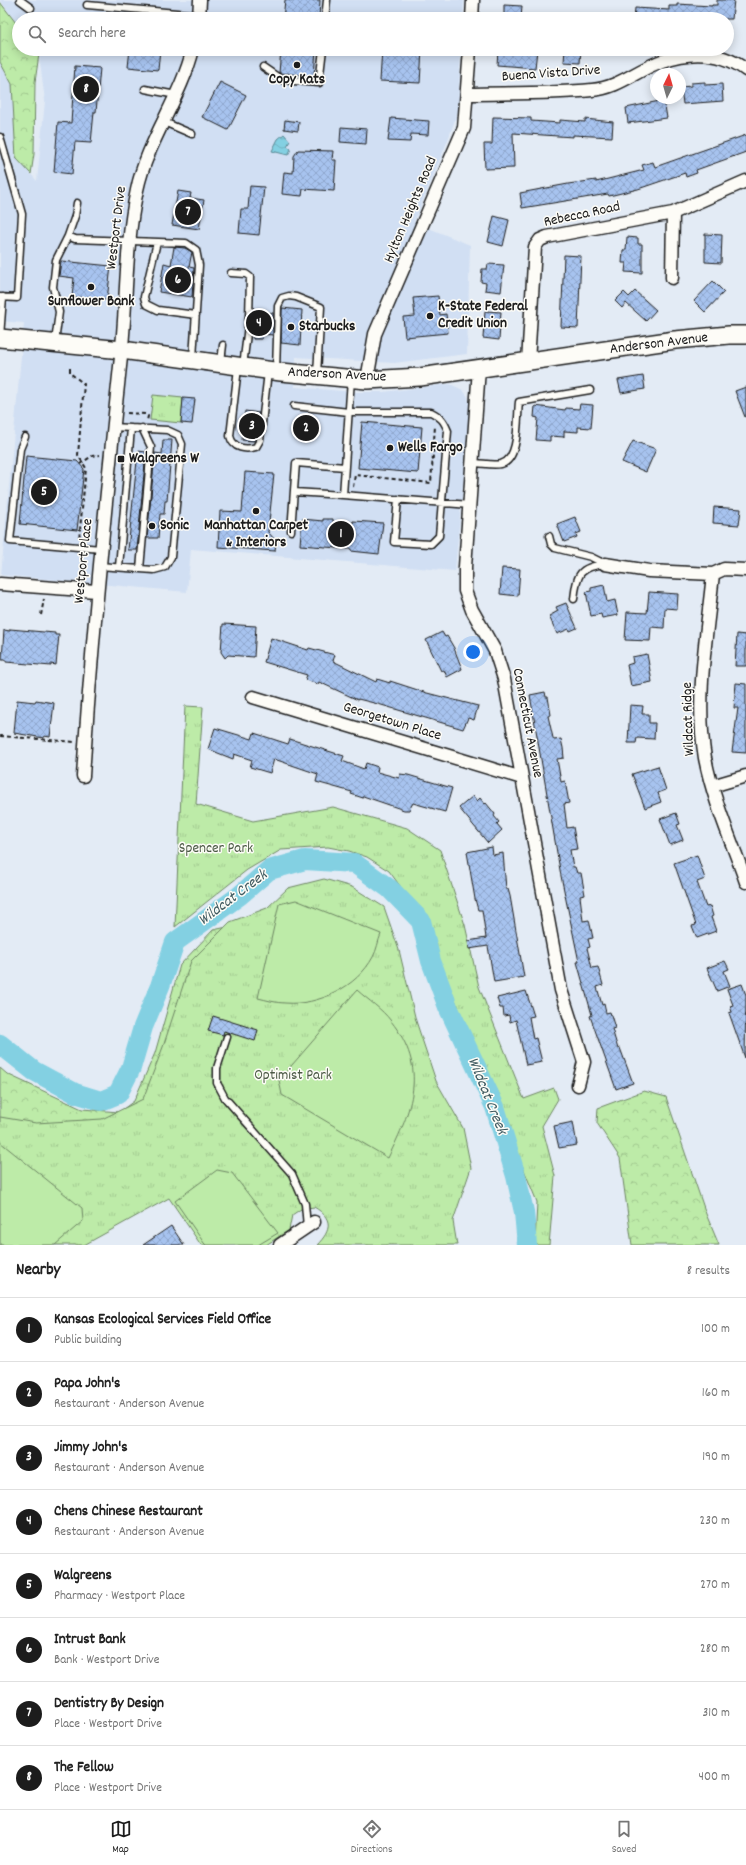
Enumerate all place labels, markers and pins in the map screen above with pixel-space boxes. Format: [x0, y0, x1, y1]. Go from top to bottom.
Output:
marker: Copy Kats [292, 60, 302, 70]
place label: Copy Kats [269, 69, 325, 91]
pin: 8 [73, 74, 99, 104]
pin: 7 [175, 197, 201, 227]
pin: 6 [165, 265, 191, 295]
marker: Sunflower Bank [86, 282, 96, 292]
place label: Sunflower Bank [48, 291, 134, 313]
place label: K-State Federal Credit Union [438, 296, 528, 335]
pin: 4 [246, 308, 272, 338]
marker: K-State Federal Credit Union [425, 311, 435, 321]
place label: Starbucks [299, 316, 355, 338]
marker: Starbucks [286, 322, 296, 332]
pin: 3 [239, 411, 265, 441]
pin: 2 [293, 413, 319, 443]
place label: Wells Fargo [398, 437, 463, 459]
marker: Wells Fargo [385, 443, 395, 453]
place label: Walgreens W [129, 448, 199, 470]
marker: Walgreens W [116, 454, 126, 464]
pin: 5 [31, 477, 57, 507]
marker: Manhattan Carpet & Interiors [251, 506, 261, 516]
place label: Sonic [160, 515, 189, 537]
place label: Manhattan Carpet & Interiors [204, 515, 309, 554]
pin: 1 [328, 519, 354, 549]
marker: Sonic [147, 521, 157, 531]

